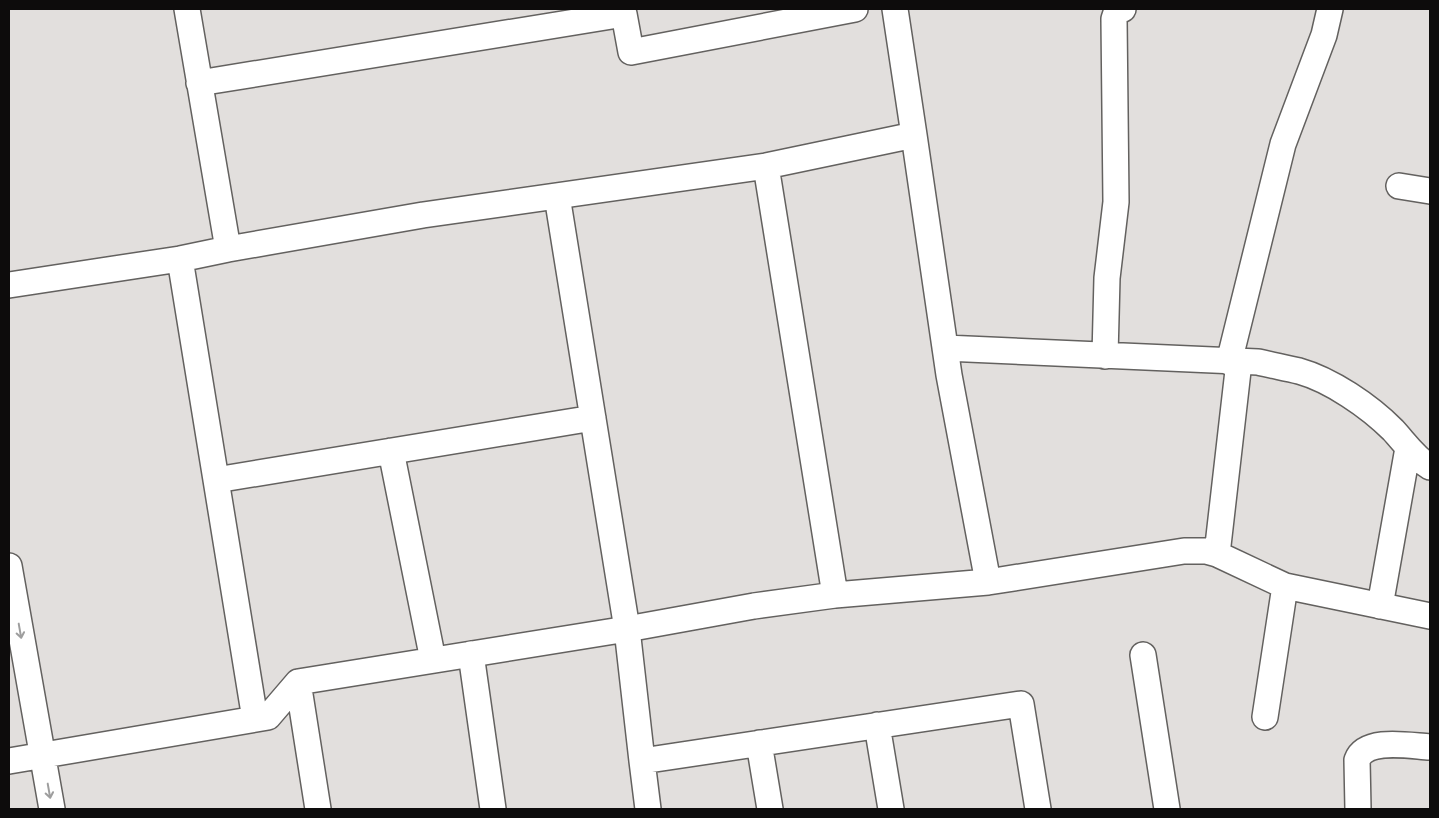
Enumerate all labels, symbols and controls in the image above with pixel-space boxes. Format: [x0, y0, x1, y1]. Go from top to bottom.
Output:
one-way arrow [16, 622, 26, 638]
one-way arrow [44, 782, 54, 798]

